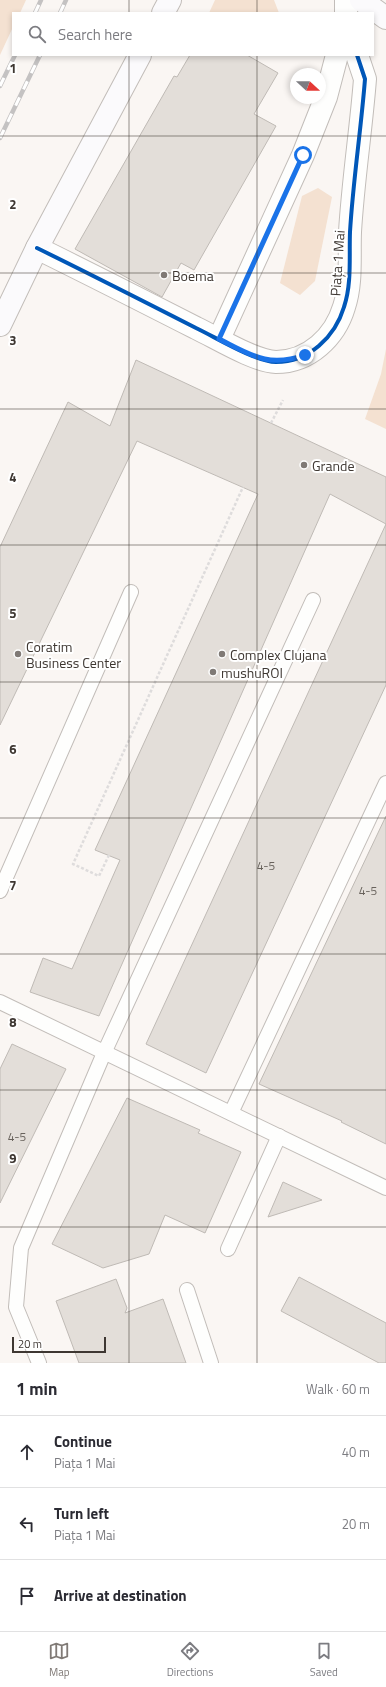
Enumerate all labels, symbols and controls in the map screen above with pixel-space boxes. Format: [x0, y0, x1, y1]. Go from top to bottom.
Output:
search box [12, 12, 374, 56]
icon: search [26, 23, 48, 45]
text: Search here [58, 23, 132, 46]
text: 1 [9, 58, 17, 78]
north arrow [290, 68, 326, 104]
route start [294, 146, 312, 164]
text: 2 [9, 194, 17, 214]
street label: Piața 1 Mai [324, 229, 350, 297]
place label: Boema [172, 265, 214, 286]
marker: Boema [159, 270, 169, 280]
text: 3 [9, 330, 17, 350]
route end [296, 346, 314, 364]
place label: Grande [312, 455, 354, 476]
marker: Grande [299, 460, 309, 470]
text: 4 [9, 467, 17, 487]
text: 5 [9, 603, 17, 623]
place label: Coratim Business Center [26, 636, 121, 673]
place label: Complex Clujana [230, 644, 327, 665]
marker: Coratim Business Center [13, 649, 23, 659]
marker: Complex Clujana [217, 649, 227, 659]
place label: mushuROI [221, 662, 283, 683]
marker: mushuROI [208, 667, 218, 677]
text: 6 [9, 739, 17, 759]
house number: 4-5 [257, 856, 276, 875]
text: 7 [9, 875, 17, 895]
house number: 4-5 [359, 881, 378, 900]
text: 8 [9, 1012, 17, 1032]
house number: 4-5 [8, 1127, 27, 1146]
text: 9 [9, 1148, 17, 1168]
scale bar [12, 1335, 106, 1354]
text: 20 m [18, 1336, 42, 1352]
text: 1 min [16, 1376, 57, 1402]
text: Walk · 60 m [306, 1379, 370, 1399]
text: Continue [54, 1430, 112, 1453]
icon: ahead [16, 1441, 38, 1463]
text: 40 m [342, 1442, 370, 1462]
text: Piața 1 Mai [54, 1453, 115, 1473]
text: Turn left [54, 1502, 109, 1525]
icon: left [16, 1513, 38, 1535]
text: 20 m [342, 1514, 370, 1534]
text: Piața 1 Mai [54, 1525, 115, 1545]
text: Arrive at destination [54, 1584, 187, 1607]
icon: arrive [16, 1585, 38, 1607]
tab: Map [48, 1640, 70, 1680]
tab: Directions [167, 1640, 213, 1680]
tab: Saved [310, 1640, 338, 1680]

